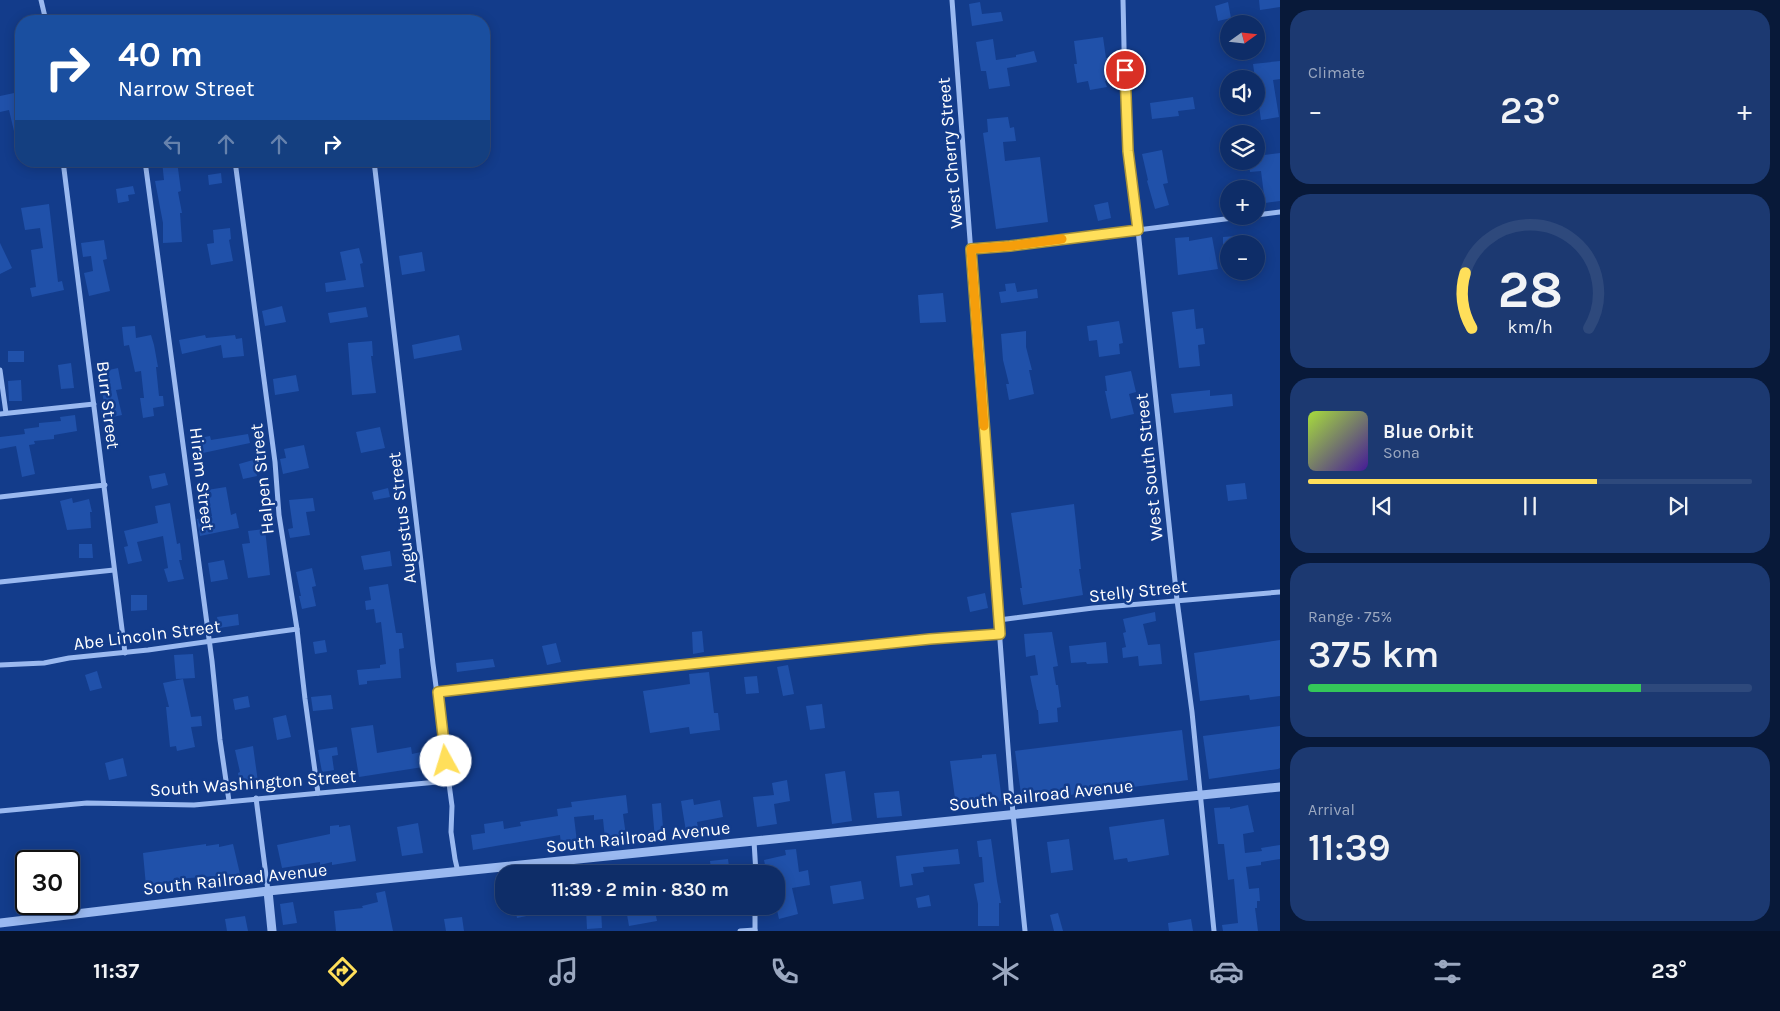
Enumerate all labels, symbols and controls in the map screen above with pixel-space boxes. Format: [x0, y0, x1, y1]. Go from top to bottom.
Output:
north arrow [1220, 15, 1265, 60]
map controls [1220, 15, 1265, 280]
text: 40 m [118, 34, 203, 75]
icon: right [35, 35, 100, 100]
pin [1104, 49, 1146, 91]
icon: arrive [1111, 56, 1139, 84]
text: Climate [1308, 63, 1365, 82]
button: sound [1220, 70, 1265, 115]
text: Narrow Street [118, 76, 255, 102]
street label: West Cherry Street [932, 76, 968, 229]
text: 23° [1500, 88, 1560, 133]
text: − [1308, 94, 1323, 127]
text: + [1737, 94, 1752, 127]
button: layers [1220, 125, 1265, 170]
icon: left [159, 130, 187, 158]
icon: ahead [212, 130, 240, 158]
icon: ahead [265, 130, 293, 158]
icon: right [318, 130, 346, 158]
button: + [1220, 180, 1265, 225]
button: − [1220, 235, 1265, 280]
text: 28 [1497, 259, 1563, 320]
text: km/h [1507, 317, 1553, 338]
street label: Burr Street [92, 360, 124, 451]
street label: West South Street [1130, 392, 1168, 542]
text: Blue Orbit [1383, 421, 1474, 443]
street label: Halpen Street [245, 422, 279, 535]
street label: Hiram Street [185, 426, 219, 532]
text: Sona [1383, 443, 1420, 462]
street label: Augustus Street [383, 451, 421, 585]
icon: previous [1368, 492, 1396, 520]
icon: pause [1516, 492, 1544, 520]
icon: next [1664, 492, 1692, 520]
street label: Stelly Street [1088, 575, 1189, 607]
text: Range · 75% [1308, 607, 1392, 626]
street label: Abe Lincoln Street [72, 615, 222, 655]
text: 375 km [1308, 632, 1439, 677]
position arrow [419, 734, 471, 786]
street label: South Washington Street [149, 765, 357, 801]
street label: South Railroad Avenue [948, 774, 1134, 816]
text: Arrival [1308, 800, 1355, 819]
street label: South Railroad Avenue [545, 816, 731, 858]
text: 11:39 [1308, 825, 1391, 870]
speed limit sign: 30 [15, 850, 80, 915]
street label: South Railroad Avenue [142, 858, 328, 900]
text: 11:39 · 2 min · 830 m [551, 879, 729, 901]
icon: directions [325, 954, 360, 989]
icon: music [546, 954, 581, 989]
icon: phone [767, 954, 802, 989]
icon: climate [988, 954, 1023, 989]
icon: car [1209, 954, 1244, 989]
icon: filters [1430, 954, 1465, 989]
text: 11:37 [93, 958, 139, 984]
text: 23° [1651, 958, 1687, 984]

